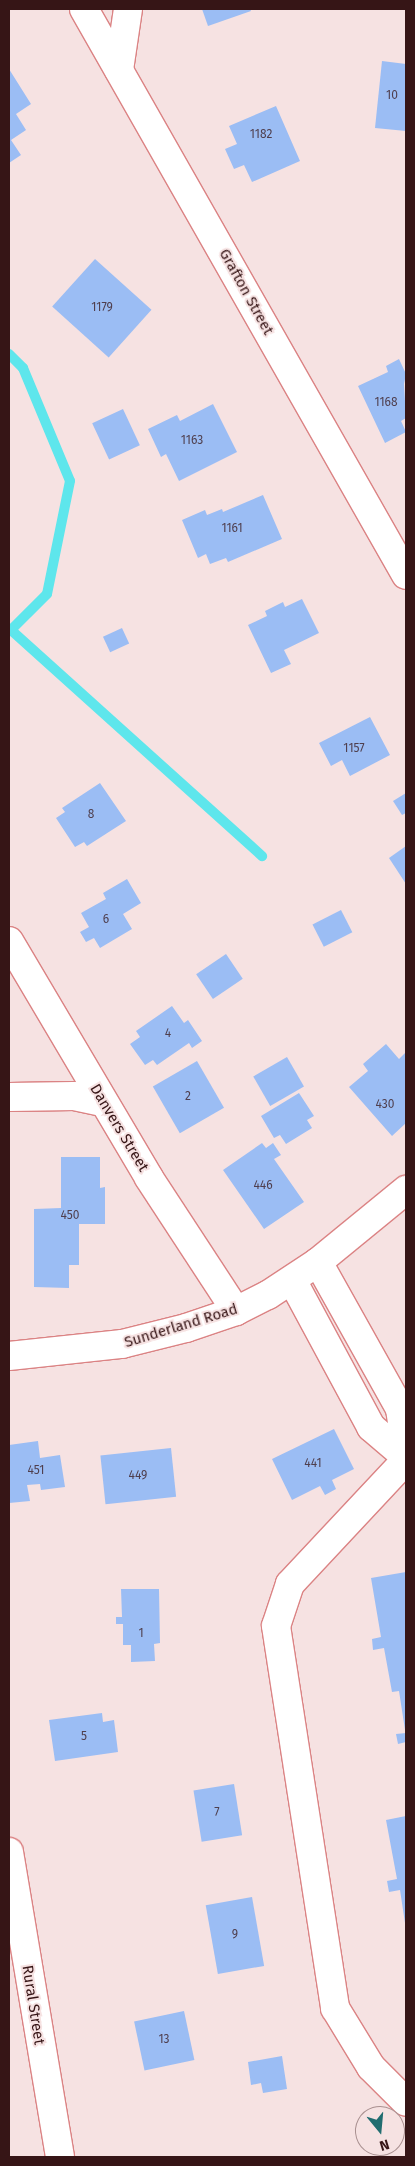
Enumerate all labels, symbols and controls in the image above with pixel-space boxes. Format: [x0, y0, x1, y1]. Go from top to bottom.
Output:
house number: 10 [386, 89, 398, 103]
house number: 1182 [250, 128, 272, 142]
street label: Grafton Street [215, 246, 277, 338]
house number: 1179 [91, 301, 113, 315]
house number: 1168 [374, 396, 398, 410]
house number: 1163 [181, 434, 203, 448]
house number: 1161 [221, 522, 243, 536]
house number: 1157 [343, 742, 365, 756]
house number: 8 [88, 808, 94, 822]
house number: 6 [103, 913, 109, 927]
house number: 4 [165, 1027, 171, 1041]
street label: Danvers Street [86, 1081, 152, 1175]
house number: 2 [185, 1090, 191, 1104]
house number: 430 [376, 1098, 394, 1112]
house number: 446 [253, 1179, 273, 1193]
house number: 450 [61, 1209, 79, 1223]
street label: Sunderland Road [122, 1300, 240, 1352]
house number: 441 [304, 1457, 322, 1471]
house number: 451 [28, 1464, 44, 1478]
house number: 449 [129, 1469, 147, 1483]
house number: 1 [138, 1627, 144, 1641]
house number: 5 [81, 1730, 87, 1744]
house number: 7 [214, 1806, 220, 1820]
house number: 9 [232, 1928, 238, 1942]
street label: Rural Street [18, 1964, 48, 2046]
house number: 13 [158, 2033, 170, 2047]
north arrow [355, 2106, 405, 2156]
text: N [377, 2135, 391, 2154]

